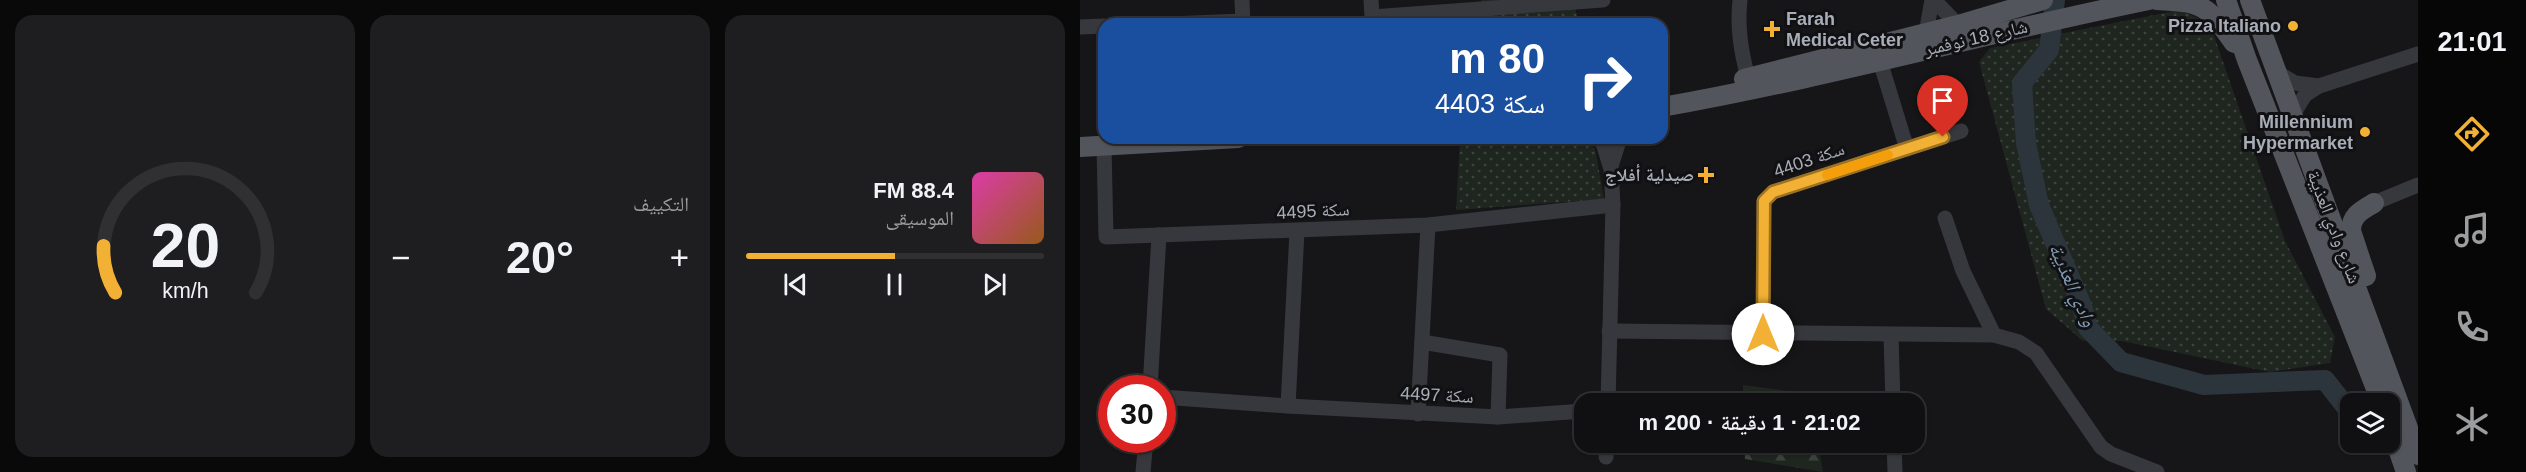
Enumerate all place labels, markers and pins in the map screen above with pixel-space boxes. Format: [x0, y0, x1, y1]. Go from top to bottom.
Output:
place label: Farah Medical Ceter [1786, 9, 1903, 50]
place label: Pizza Italiano [2168, 16, 2281, 36]
marker: Pizza Italiano [2286, 19, 2300, 33]
marker: Farah Medical Ceter [1763, 20, 1781, 38]
pin [1917, 75, 1968, 137]
place label: Millennium Hypermarket [2243, 112, 2353, 153]
marker: Millennium Hypermarket [2358, 125, 2372, 139]
place label: صيدلية أفلاج [1605, 164, 1694, 186]
marker: صيدلية أفلاج [1699, 168, 1713, 182]

